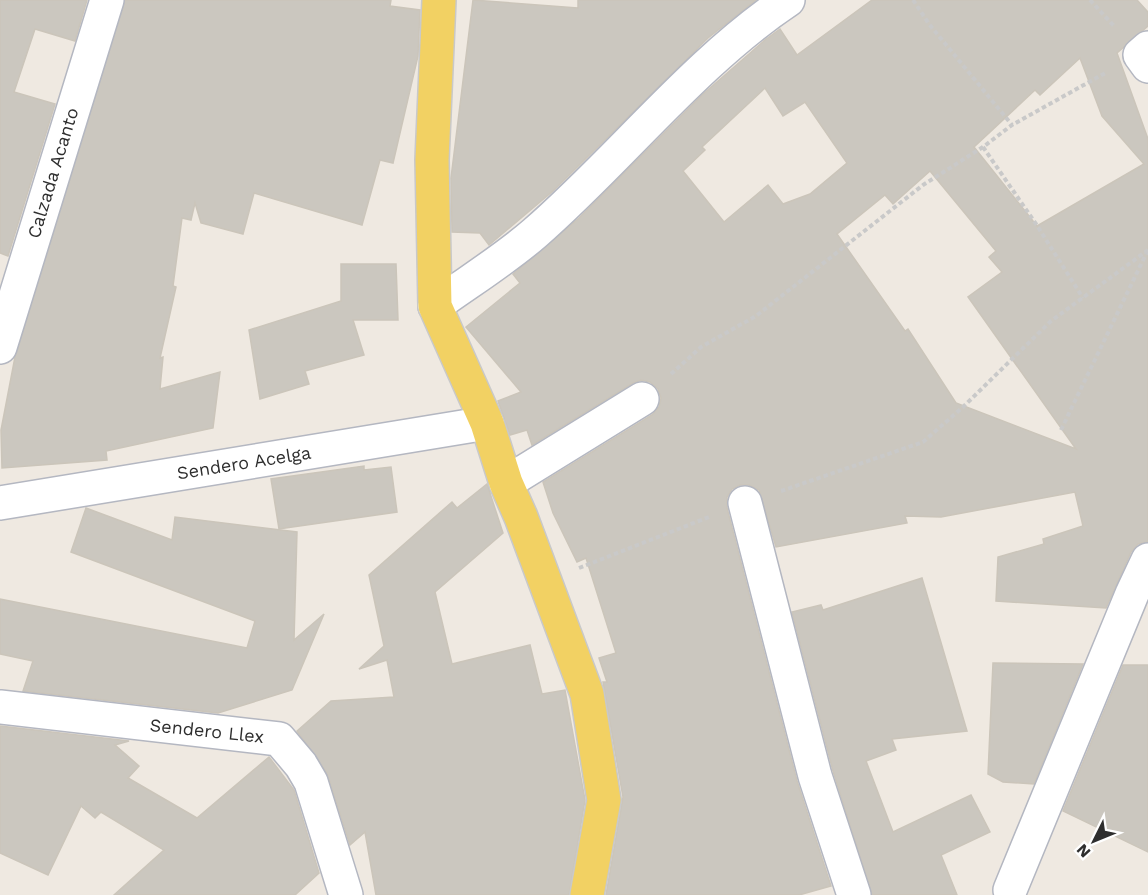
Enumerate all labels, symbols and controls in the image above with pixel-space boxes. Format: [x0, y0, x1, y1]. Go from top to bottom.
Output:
street label: Calzada Acanto [23, 105, 82, 241]
street label: Sendero Acelga [175, 442, 312, 483]
street label: Sendero Llex [149, 714, 265, 747]
north arrow [1064, 811, 1124, 871]
text: N [1072, 840, 1094, 862]

